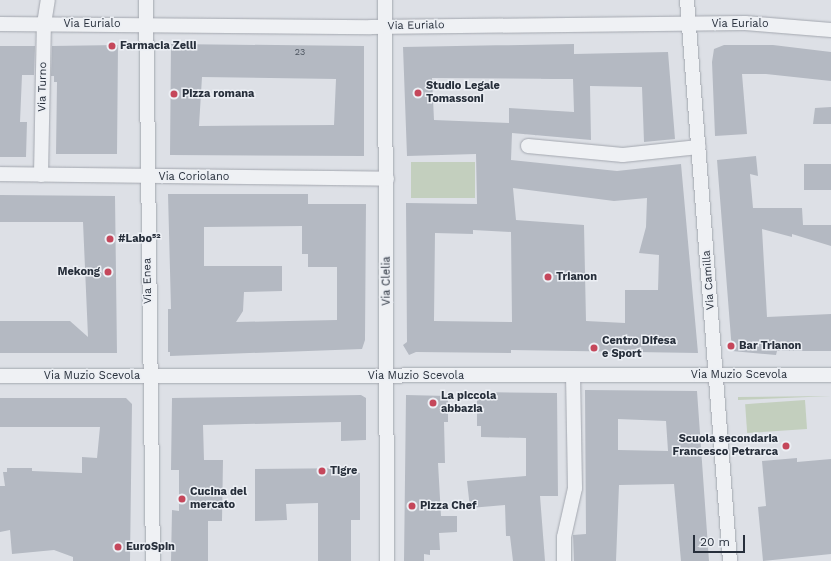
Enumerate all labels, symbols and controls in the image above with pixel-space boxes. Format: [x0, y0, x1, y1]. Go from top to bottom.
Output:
street label: Via Eurialo [63, 17, 121, 31]
street label: Via Eurialo [711, 17, 769, 31]
street label: Via Eurialo [387, 19, 445, 33]
place label: Farmacia Zelli [120, 39, 197, 53]
marker: Farmacia Zelli [107, 41, 117, 51]
house number: 23 [295, 47, 305, 57]
street label: Via Turno [36, 62, 50, 112]
place label: Studio Legale Tomassoni [426, 80, 500, 106]
place label: Pizza romana [182, 87, 255, 101]
marker: Studio Legale Tomassoni [413, 88, 423, 98]
marker: Pizza romana [169, 89, 179, 99]
street label: Via Coriolano [158, 170, 230, 184]
place label: #Labo⁵² [118, 232, 161, 246]
marker: #Labo⁵² [105, 234, 115, 244]
street label: Via Camilla [700, 250, 718, 310]
street label: Via Clelia [380, 256, 394, 306]
street label: Via Enea [141, 258, 155, 304]
place label: Mekong [58, 265, 100, 279]
marker: Mekong [103, 267, 113, 277]
place label: Trianon [556, 270, 597, 284]
marker: Trianon [543, 272, 553, 282]
place label: Centro Difesa e Sport [602, 335, 676, 361]
place label: Bar Trianon [739, 339, 802, 353]
marker: Bar Trianon [726, 341, 736, 351]
marker: Centro Difesa e Sport [589, 343, 599, 353]
street label: Via Muzio Scevola [691, 368, 787, 382]
street label: Via Muzio Scevola [44, 369, 140, 383]
street label: Via Muzio Scevola [368, 369, 464, 383]
place label: La piccola abbazia [441, 390, 496, 416]
marker: La piccola abbazia [428, 398, 438, 408]
place label: Scuola secondaria Francesco Petrarca [673, 433, 778, 459]
marker: Scuola secondaria Francesco Petrarca [781, 441, 791, 451]
place label: Tigre [330, 464, 357, 478]
marker: Tigre [317, 466, 327, 476]
place label: Cucina del mercato [190, 486, 247, 512]
marker: Cucina del mercato [177, 494, 187, 504]
place label: Pizza Chef [420, 499, 477, 513]
marker: Pizza Chef [407, 501, 417, 511]
scale bar [695, 527, 747, 553]
text: 20 m [700, 535, 730, 549]
place label: EuroSpin [126, 540, 175, 554]
marker: EuroSpin [113, 542, 123, 552]

